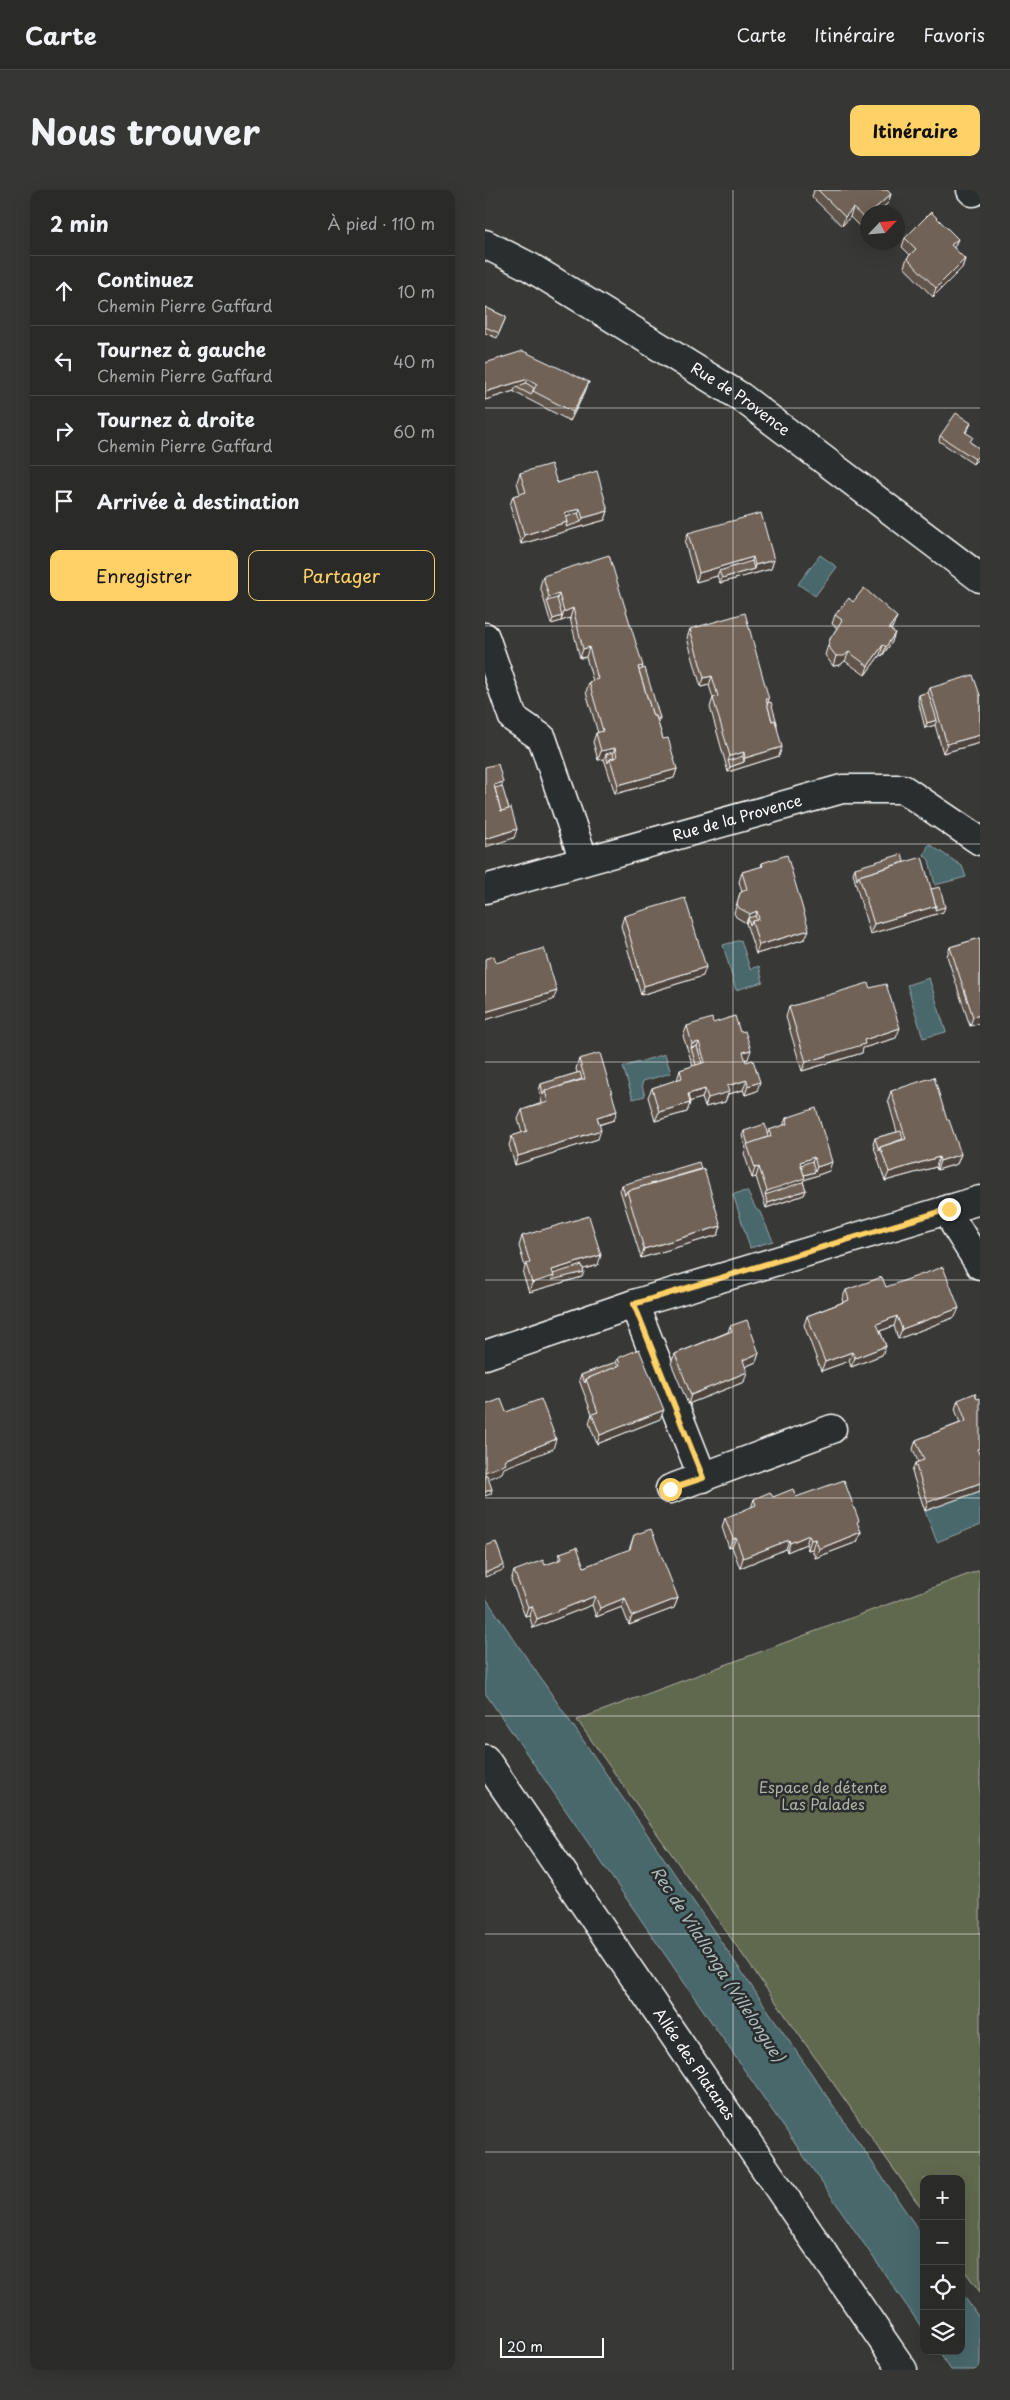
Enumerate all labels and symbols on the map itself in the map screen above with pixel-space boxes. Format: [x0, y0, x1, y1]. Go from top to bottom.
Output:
north arrow [860, 205, 905, 250]
street label: Rue de Provence [687, 356, 796, 440]
street label: Rue de la Provence [669, 788, 804, 846]
route end [938, 1198, 961, 1221]
route start [659, 1478, 682, 1501]
park label: Espace de détente Las Palades [759, 1775, 887, 1815]
water label: Rec de Vilallonga (Villelongue) [646, 1861, 792, 2067]
street label: Allée des Platanes [649, 2003, 742, 2124]
scale bar [500, 2335, 604, 2358]

